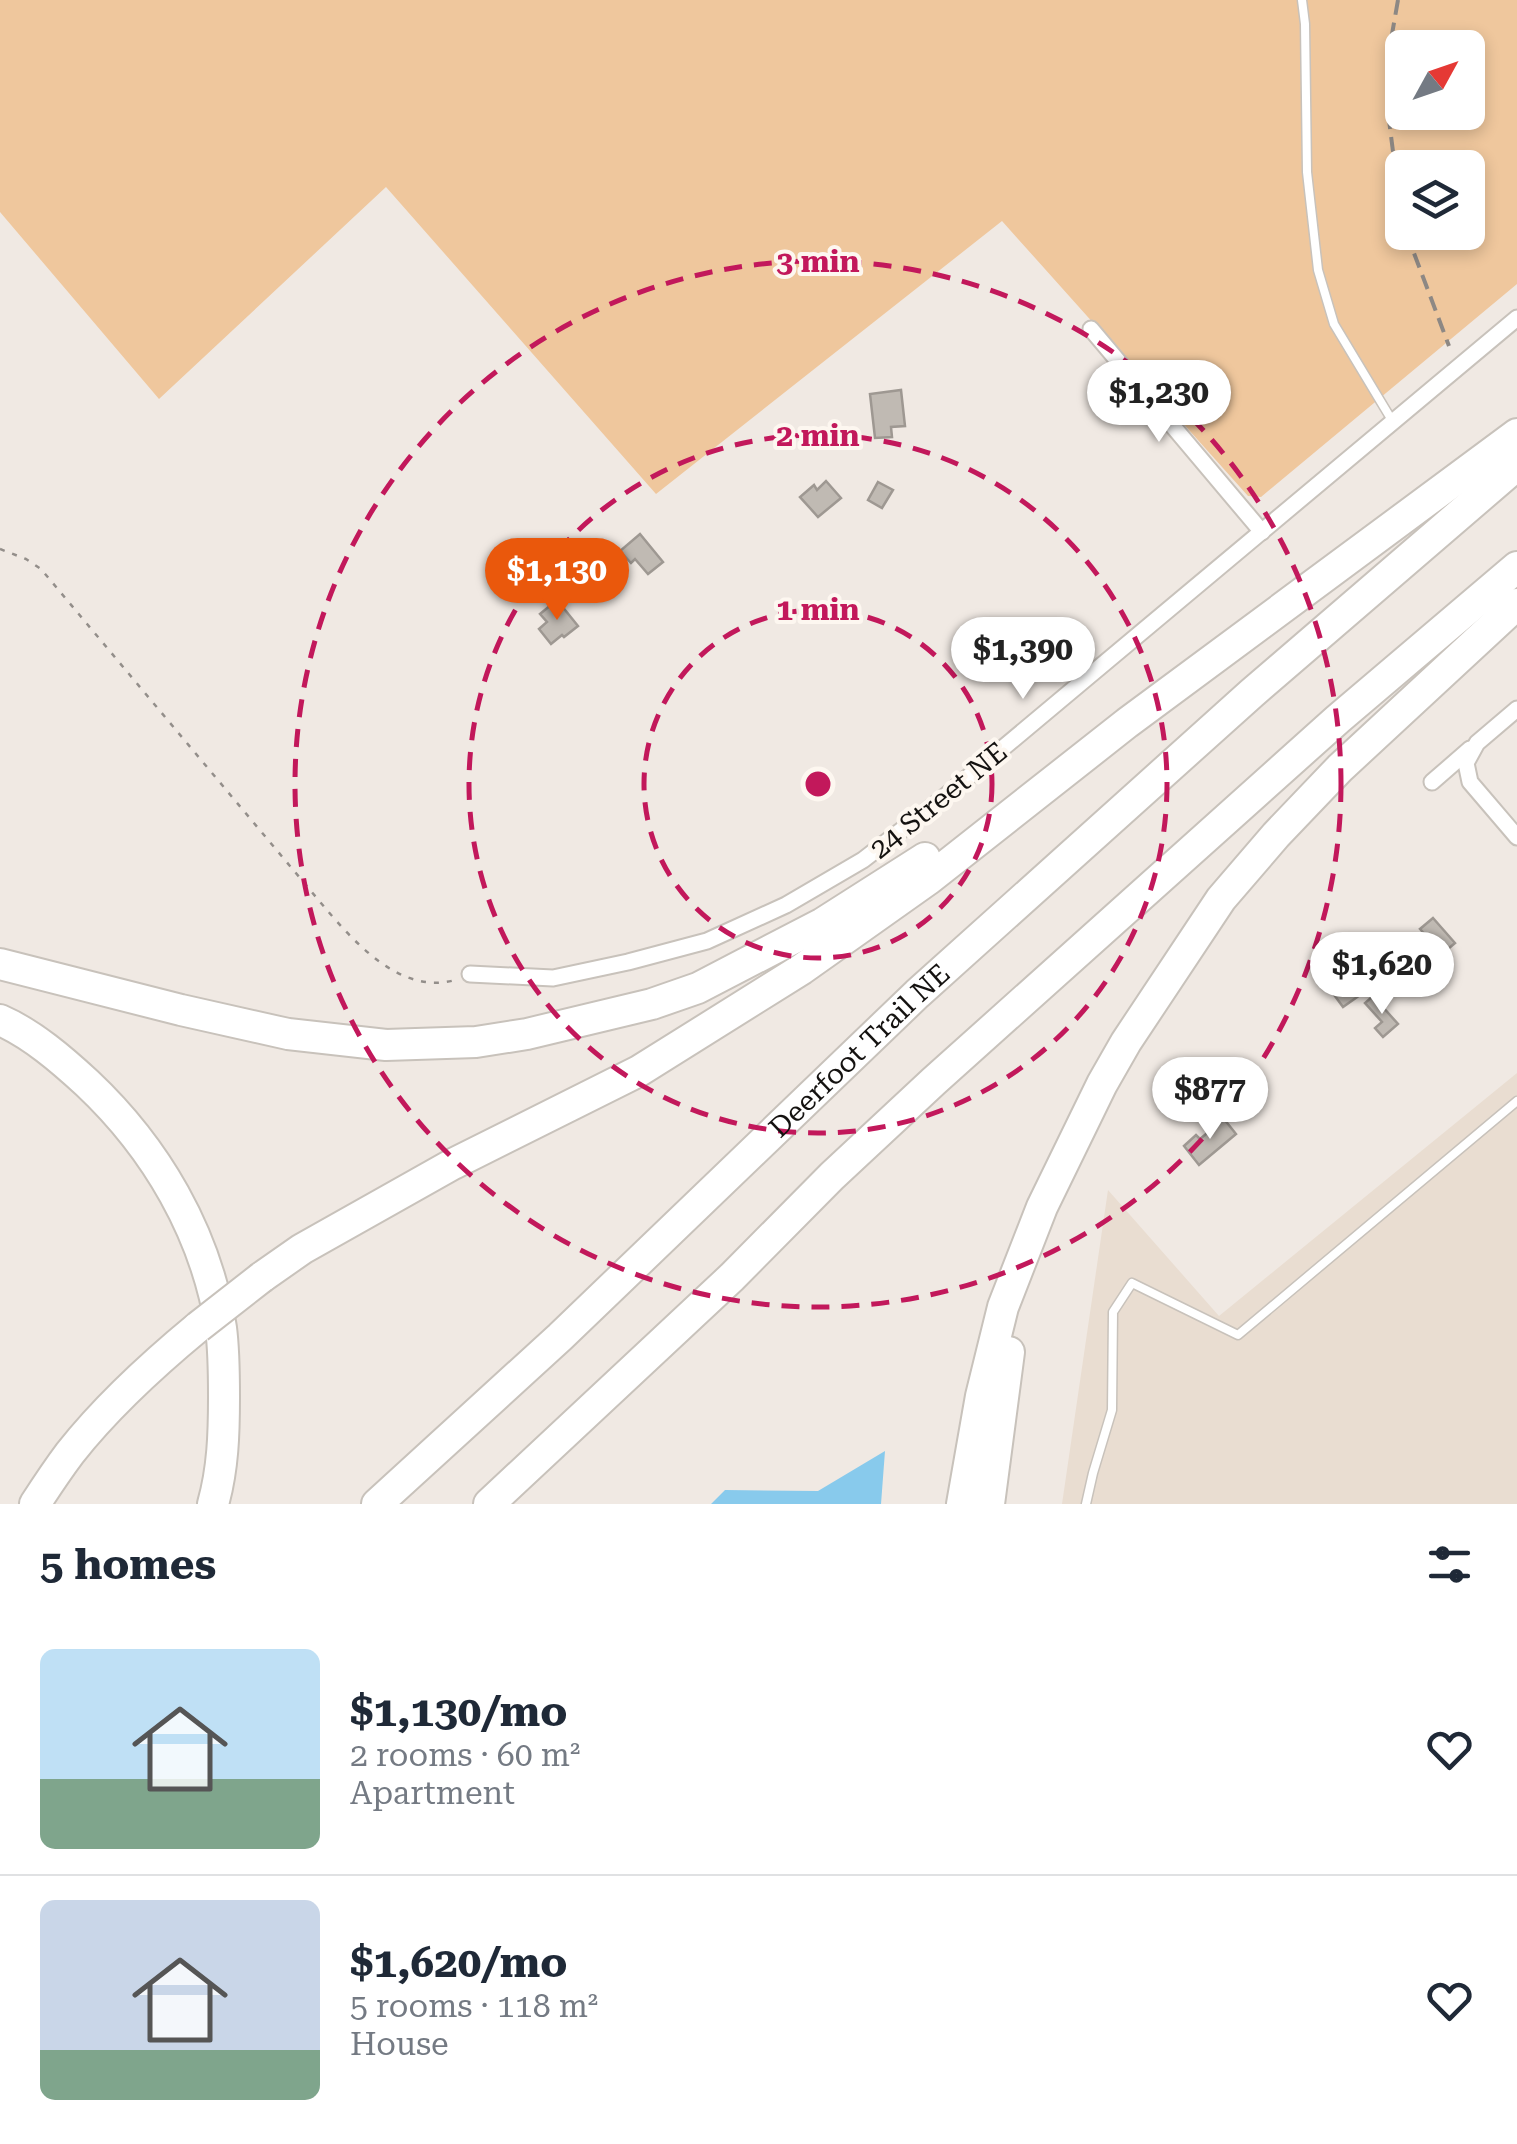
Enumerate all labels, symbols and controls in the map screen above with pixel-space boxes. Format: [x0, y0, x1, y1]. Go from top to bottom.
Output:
north arrow [1385, 30, 1485, 130]
map controls [1385, 30, 1485, 250]
button: layers [1385, 150, 1485, 250]
text: 3 min [776, 244, 860, 279]
pin: $1,230 [1078, 360, 1240, 445]
text: $1,230 [1109, 373, 1209, 411]
text: 2 min [776, 418, 860, 453]
pin: $1,130 [476, 538, 638, 623]
text: $1,130 [507, 551, 607, 589]
text: 1 min [776, 592, 860, 627]
pin: $1,390 [942, 617, 1104, 702]
text: $1,390 [973, 630, 1073, 668]
street label: 24 Street NE [863, 735, 1013, 866]
centre of rings [800, 766, 836, 802]
pin: $1,620 [1301, 932, 1463, 1017]
text: $1,620 [1332, 945, 1432, 983]
street label: Deerfoot Trail NE [762, 957, 956, 1144]
pin: $877 [1151, 1057, 1269, 1142]
text: $877 [1174, 1070, 1246, 1108]
icon: filters [1422, 1537, 1477, 1592]
text: 5 homes [40, 1540, 216, 1589]
text: $1,130/mo [350, 1687, 567, 1736]
icon: home [120, 1689, 240, 1809]
icon: heart [1422, 1722, 1477, 1777]
text: 2 rooms · 60 m² [350, 1736, 580, 1774]
text: Apartment [350, 1774, 515, 1812]
text: $1,620/mo [350, 1938, 567, 1987]
icon: home [120, 1940, 240, 2060]
icon: heart [1422, 1973, 1477, 2028]
text: 5 rooms · 118 m² [350, 1987, 598, 2025]
text: House [350, 2025, 449, 2063]

